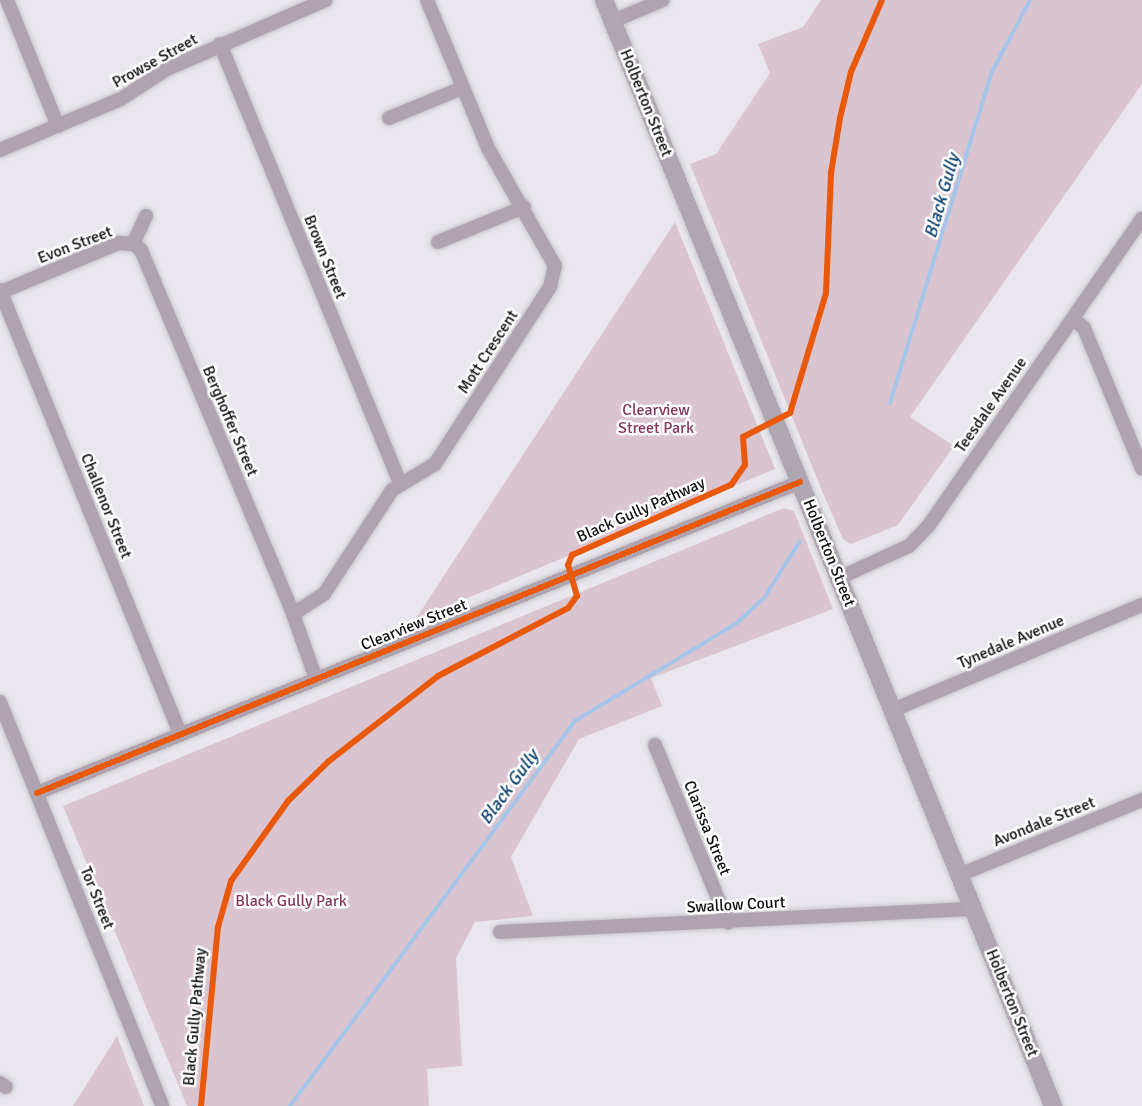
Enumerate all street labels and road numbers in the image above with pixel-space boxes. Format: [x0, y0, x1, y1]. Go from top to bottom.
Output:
street label: Prowse Street [109, 30, 201, 92]
street label: Holberton Street [616, 46, 676, 160]
street label: Brown Street [299, 212, 351, 302]
street label: Evon Street [35, 222, 115, 268]
street label: Mott Crescent [454, 307, 522, 397]
street label: Teesdale Avenue [951, 354, 1031, 456]
street label: Berghoffer Street [198, 363, 262, 479]
street label: Challenor Street [76, 451, 136, 561]
street label: Black Gully Pathway [574, 473, 708, 547]
street label: Holberton Street [799, 496, 859, 610]
street label: Clearview Street [358, 595, 470, 655]
street label: Tynedale Avenue [955, 611, 1067, 673]
street label: Clarissa Street [679, 778, 735, 878]
street label: Avondale Street [990, 793, 1098, 851]
street label: Tor Street [76, 864, 118, 932]
street label: Swallow Court [686, 893, 786, 917]
street label: Holberton Street [982, 946, 1042, 1060]
street label: Black Gully Pathway [179, 947, 211, 1087]

